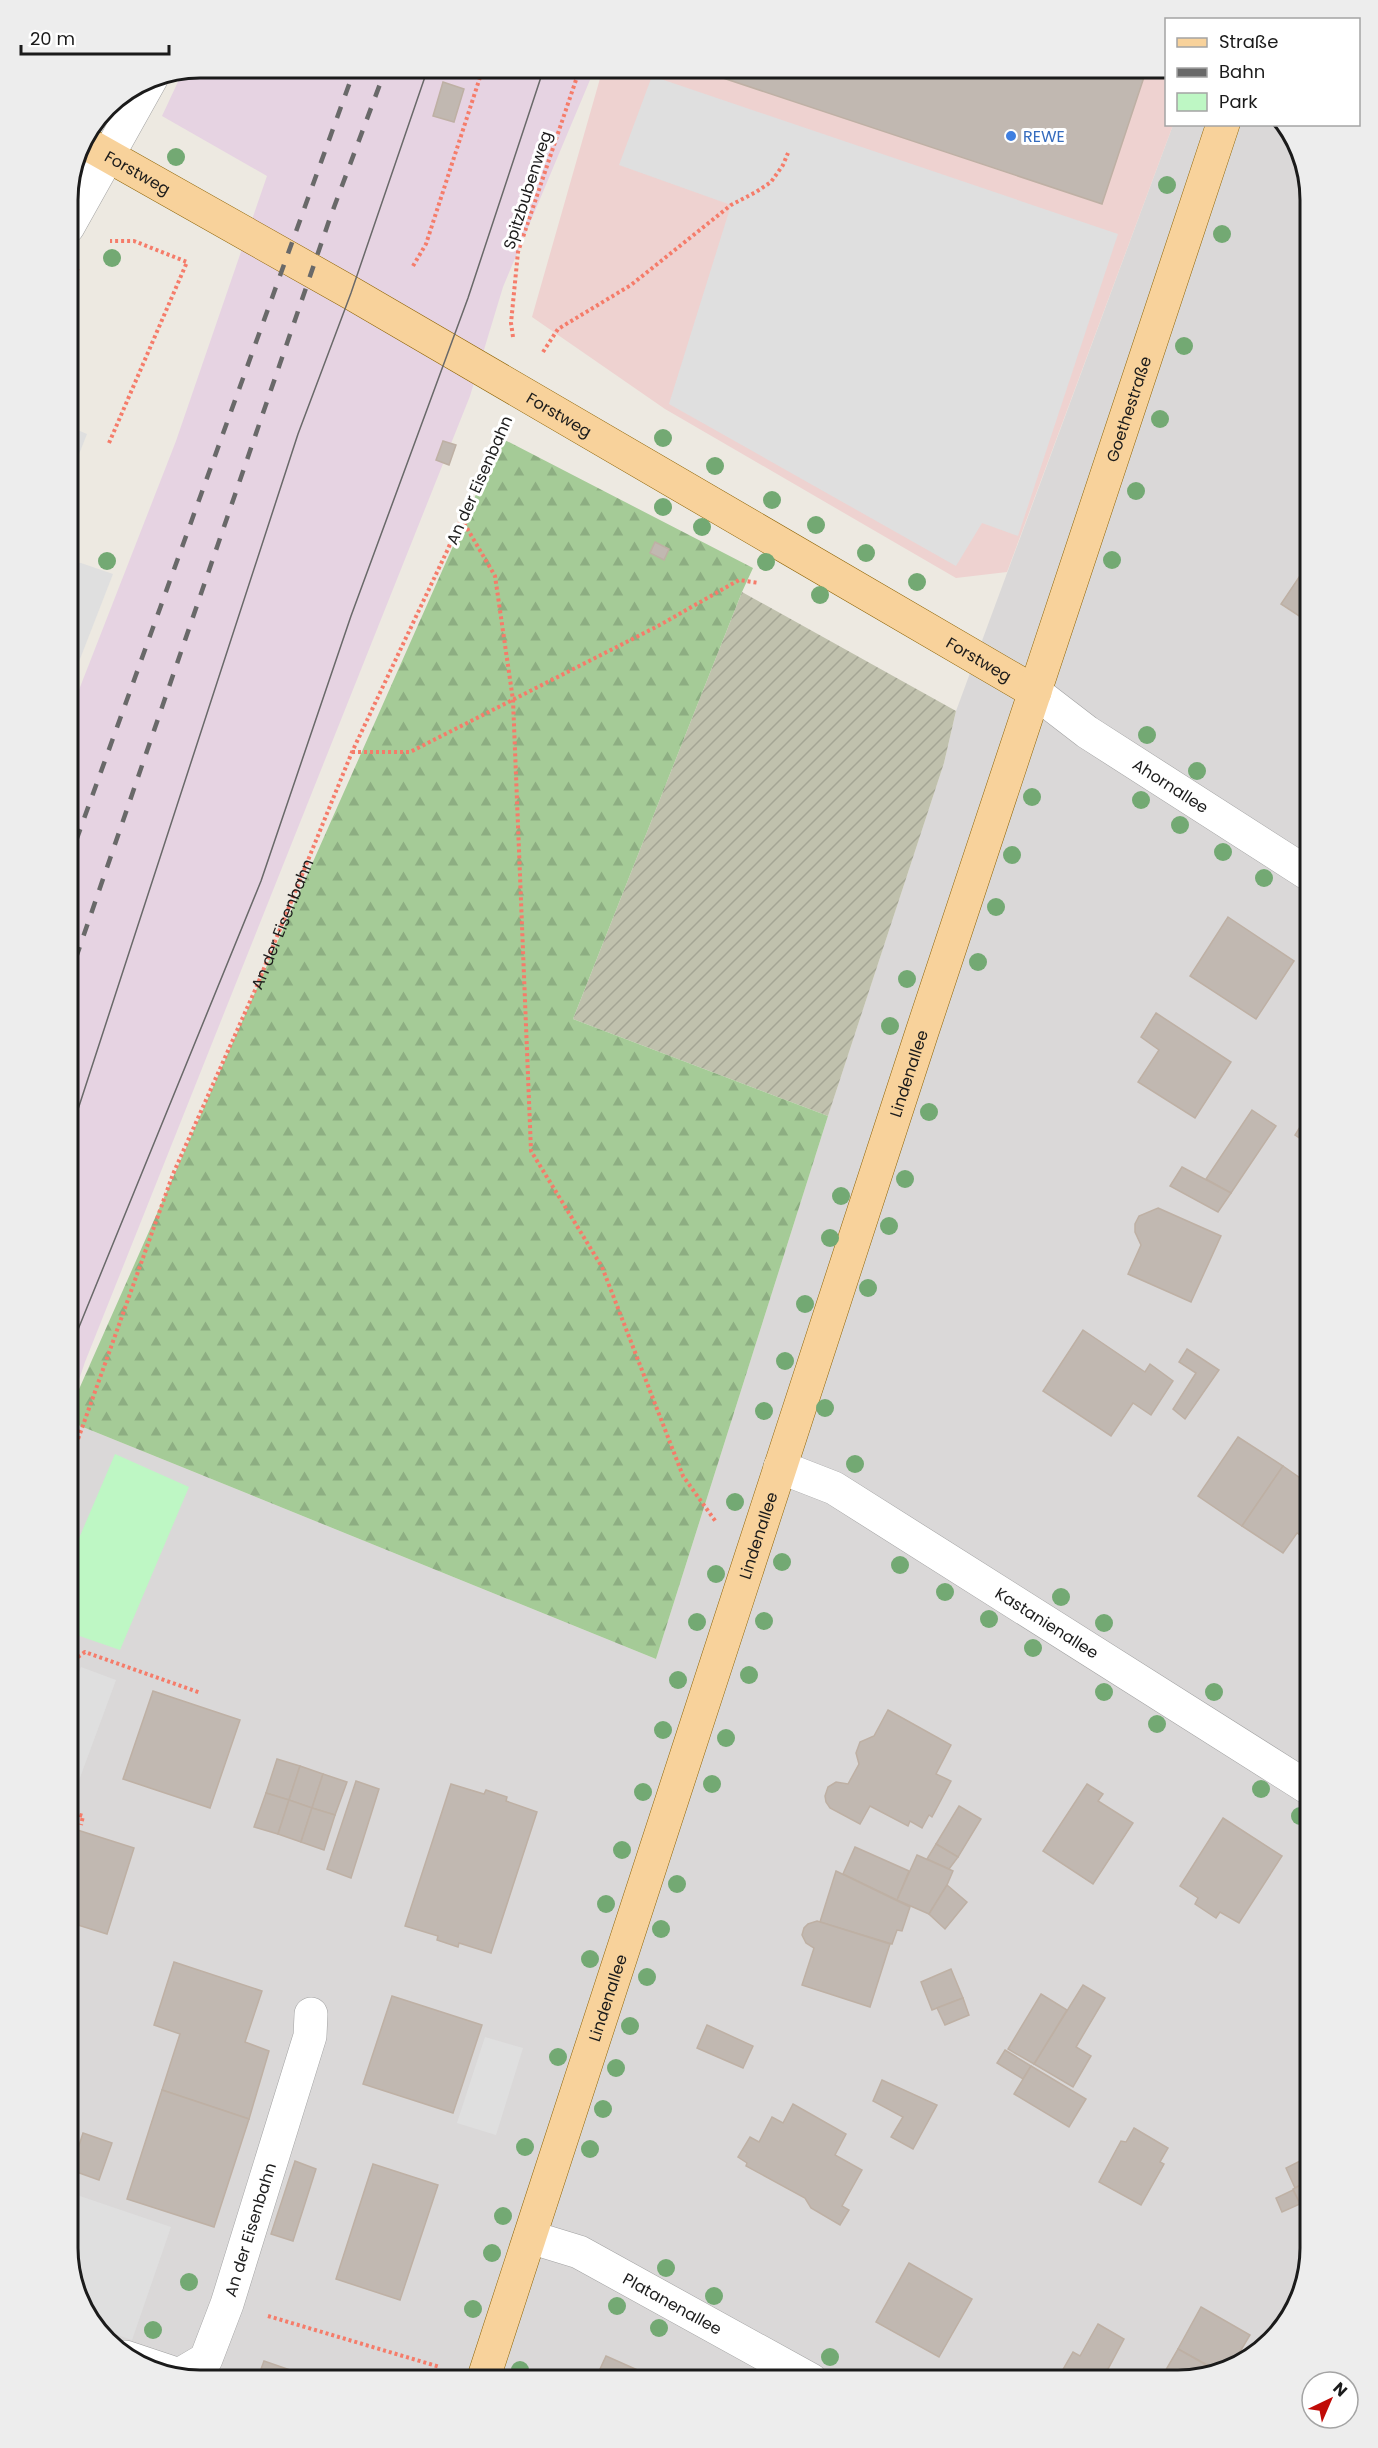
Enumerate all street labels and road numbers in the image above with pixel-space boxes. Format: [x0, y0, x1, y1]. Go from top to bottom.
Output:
street label: Spitzbubenweg [498, 128, 557, 252]
street label: Forstweg [100, 145, 175, 201]
street label: Goethestraße [1101, 353, 1157, 465]
street label: Forstweg [522, 387, 596, 443]
street label: An der Eisenbahn [441, 412, 518, 548]
street label: Forstweg [942, 632, 1016, 688]
street label: Ahornallee [1128, 753, 1213, 819]
street label: An der Eisenbahn [246, 855, 319, 993]
street label: Lindenallee [884, 1027, 934, 1120]
street label: Lindenallee [733, 1489, 783, 1582]
street label: Kastanienallee [991, 1582, 1103, 1665]
street label: Lindenallee [583, 1951, 633, 2045]
street label: An der Eisenbahn [219, 2160, 282, 2300]
street label: Platanenallee [619, 2267, 726, 2341]

